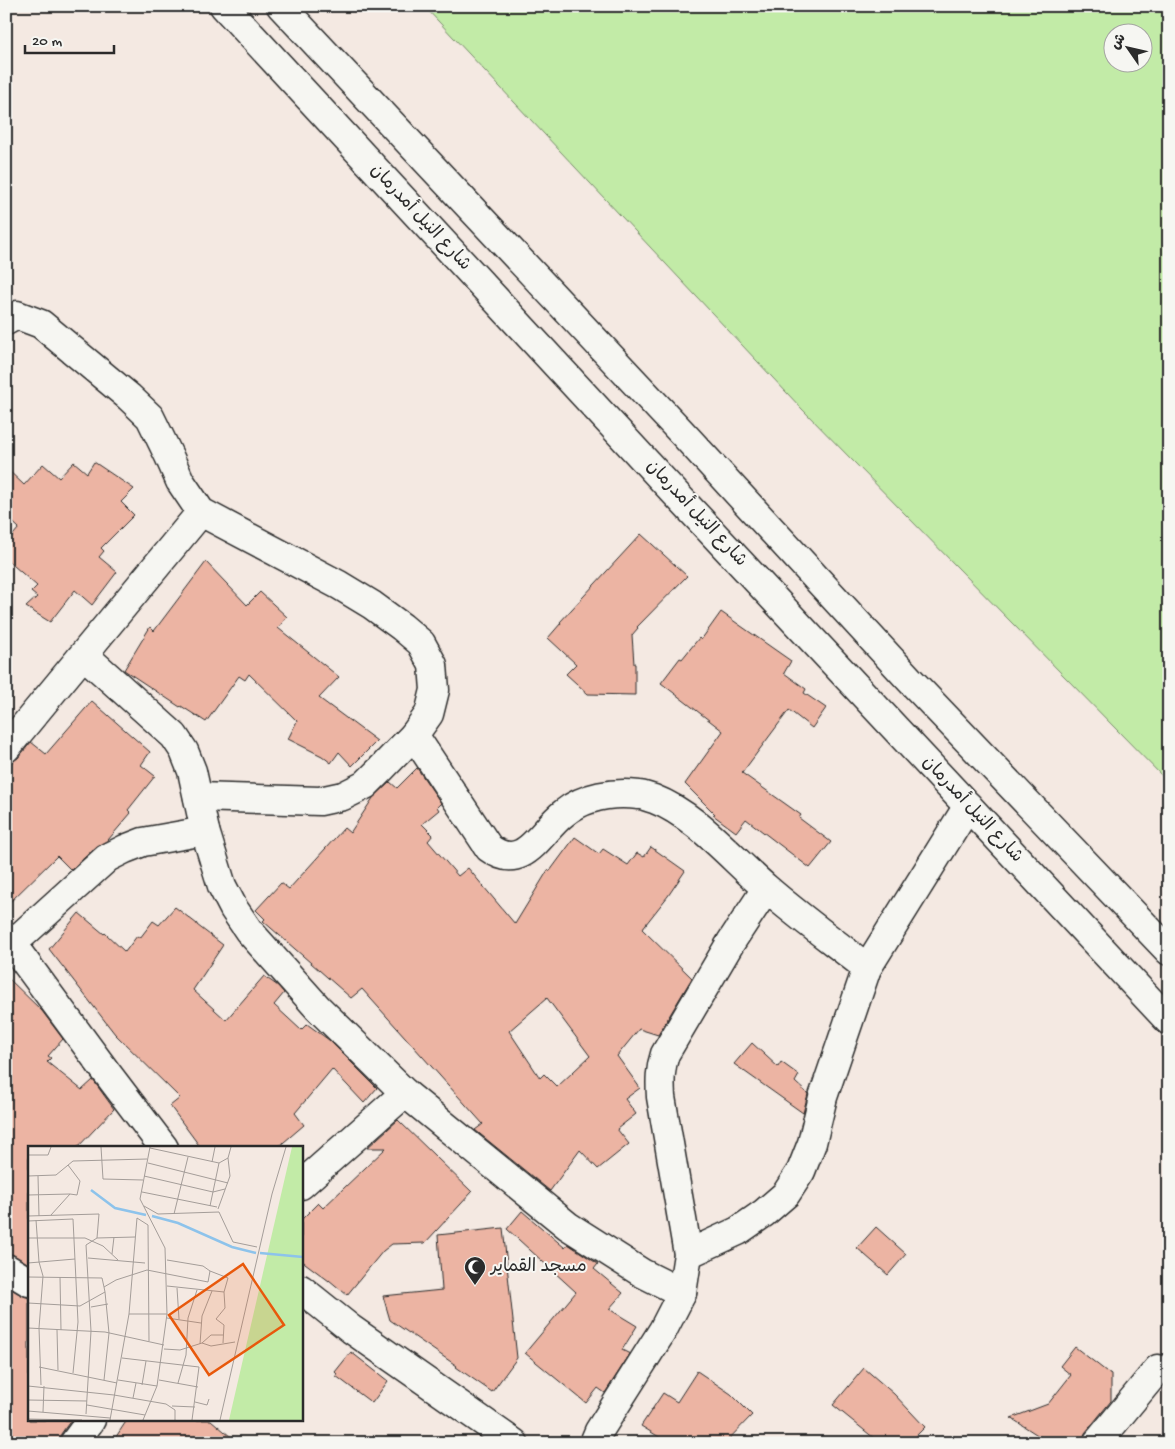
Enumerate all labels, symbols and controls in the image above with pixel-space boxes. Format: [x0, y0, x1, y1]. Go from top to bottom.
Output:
scale bar [25, 22, 114, 54]
north arrow [1102, 22, 1152, 72]
text: ش [1108, 31, 1131, 53]
text: 20 m [32, 33, 62, 51]
street label: شارع النيل أمدرمان [365, 159, 476, 276]
street label: شارع النيل أمدرمان [641, 455, 752, 572]
street label: شارع النيل أمدرمان [917, 751, 1028, 868]
inset map [28, 1146, 302, 1422]
mosque icon: مسجد القماير [463, 1255, 487, 1286]
place label: مسجد القماير [489, 1257, 587, 1278]

